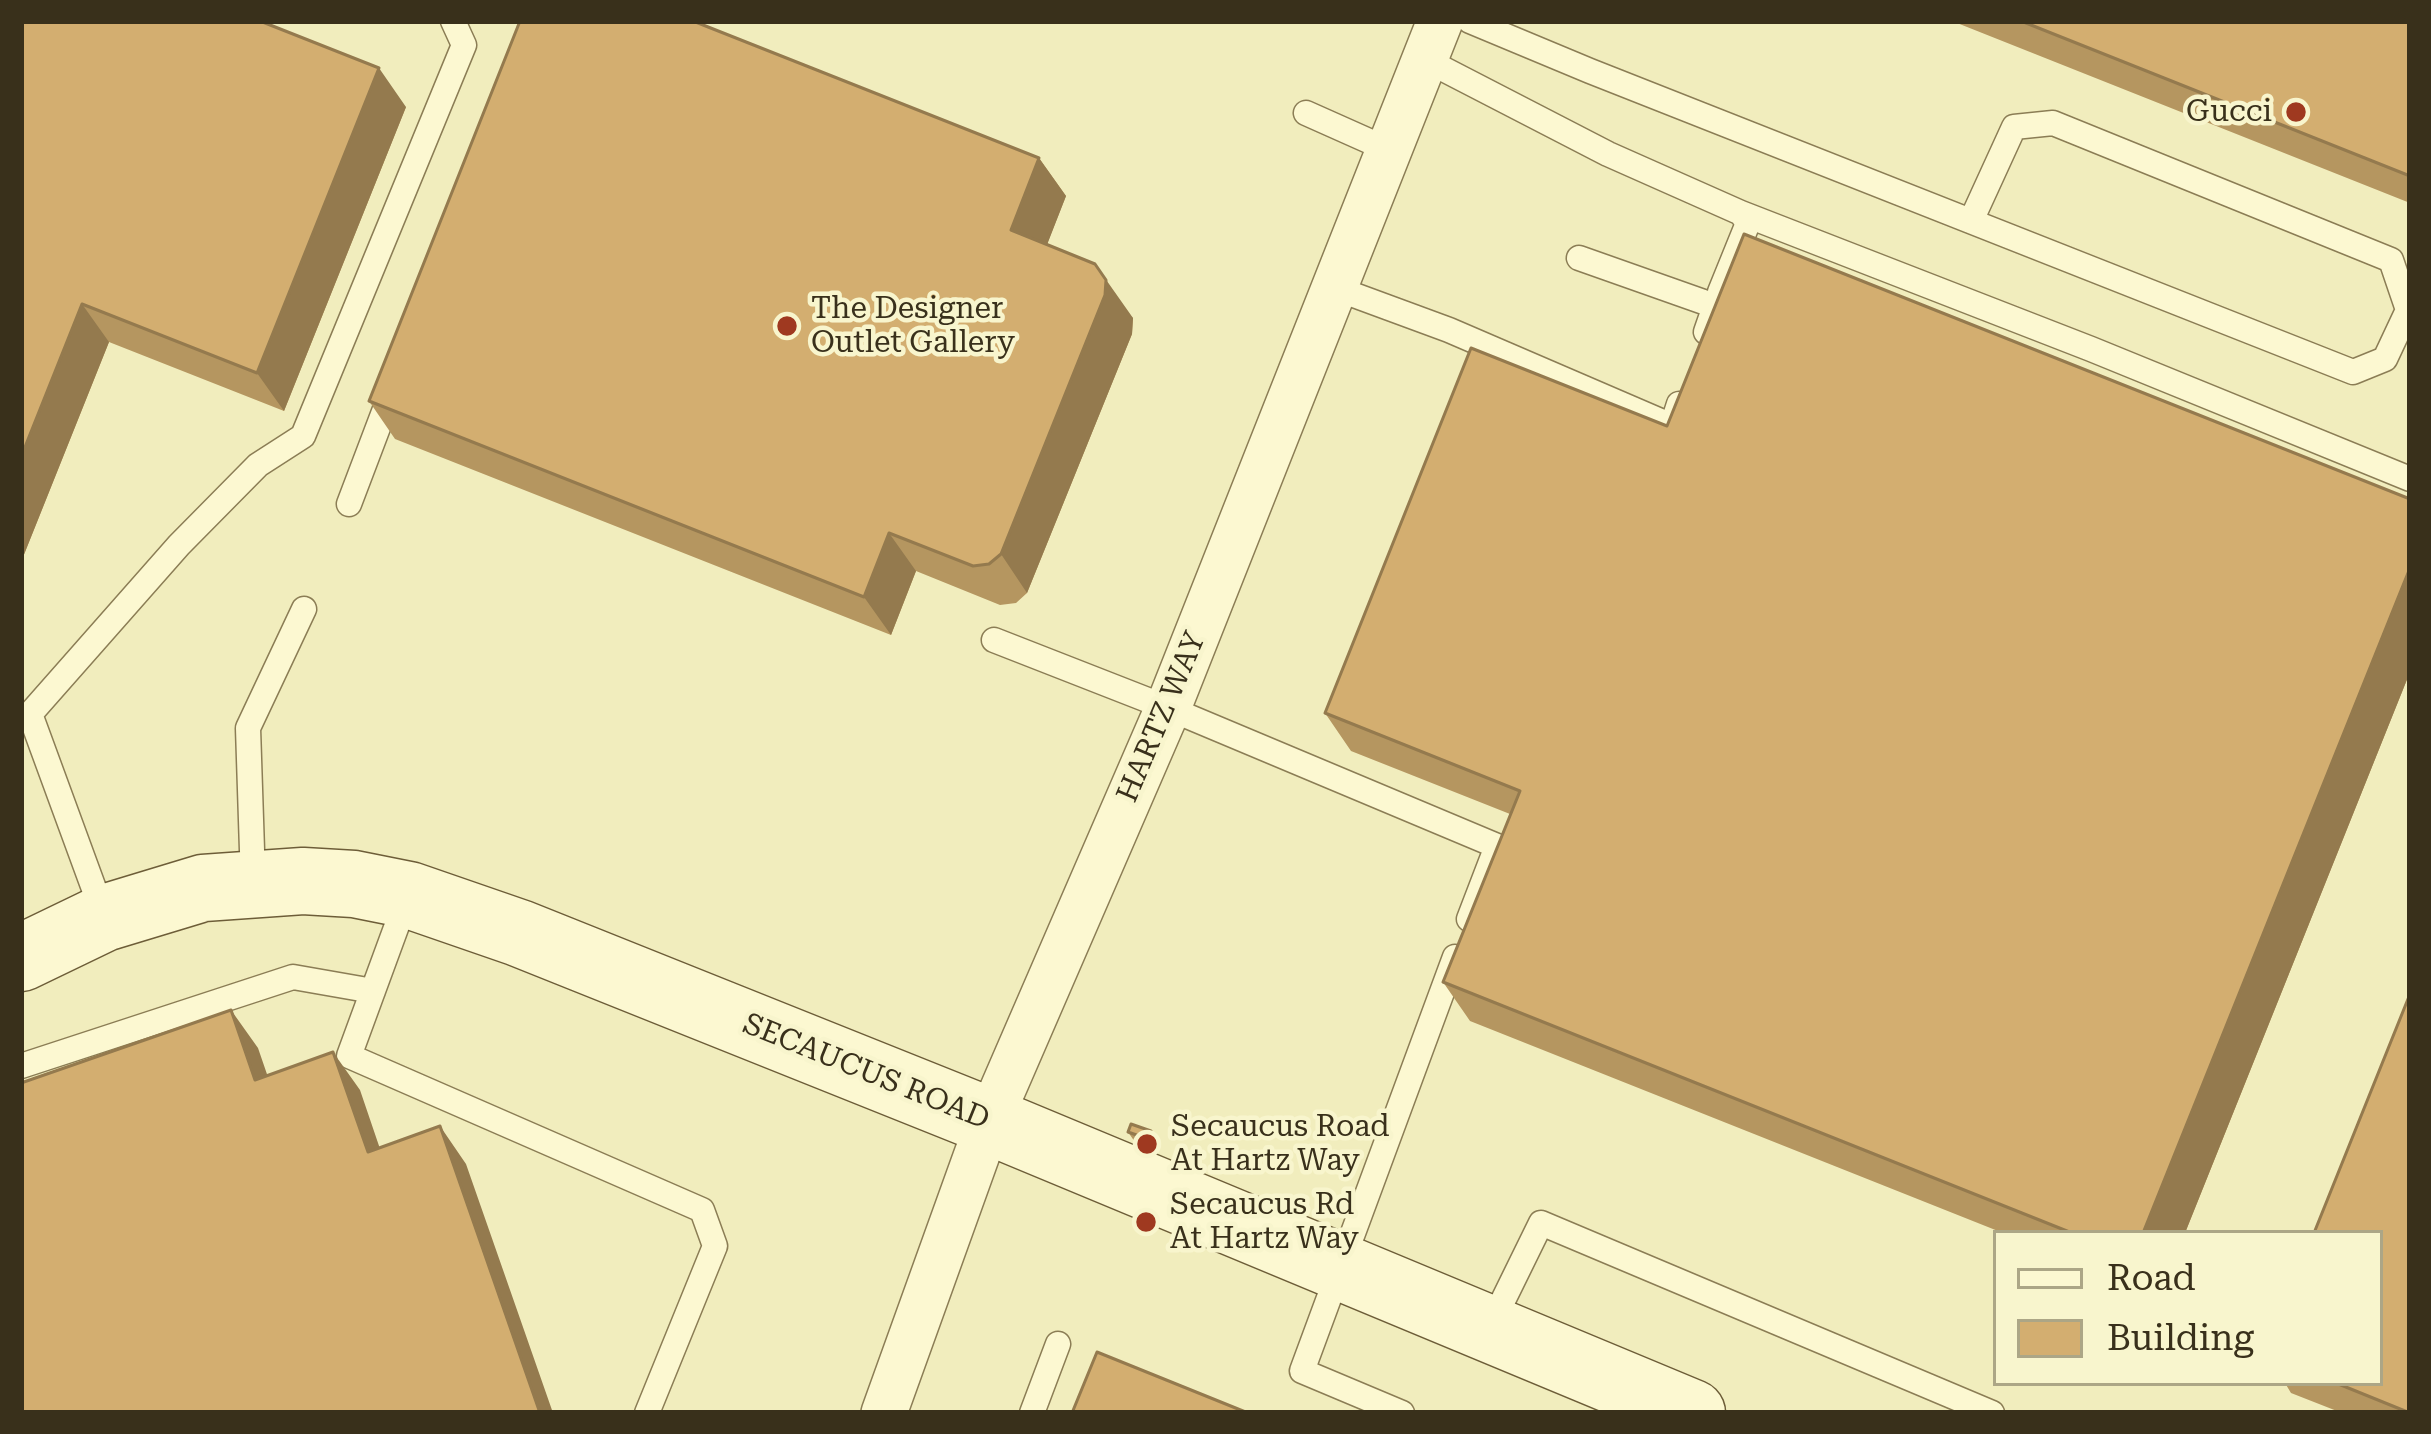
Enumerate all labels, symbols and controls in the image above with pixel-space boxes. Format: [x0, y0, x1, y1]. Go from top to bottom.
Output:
place label: Gucci [2186, 94, 2272, 130]
marker: Gucci [2283, 99, 2309, 125]
place label: The Designer Outlet Gallery [811, 291, 1015, 362]
marker: The Designer Outlet Gallery [774, 313, 800, 339]
street label: HARTZ WAY [1110, 626, 1214, 808]
street label: SECAUCUS ROAD [738, 1006, 994, 1138]
place label: Secaucus Road At Hartz Way [1171, 1109, 1389, 1180]
marker: Secaucus Road At Hartz Way [1134, 1131, 1160, 1157]
place label: Secaucus Rd At Hartz Way [1170, 1187, 1359, 1258]
marker: Secaucus Rd At Hartz Way [1133, 1209, 1159, 1235]
legend [1993, 1230, 2383, 1386]
text: Road [2107, 1257, 2195, 1299]
text: Building [2107, 1317, 2254, 1359]

